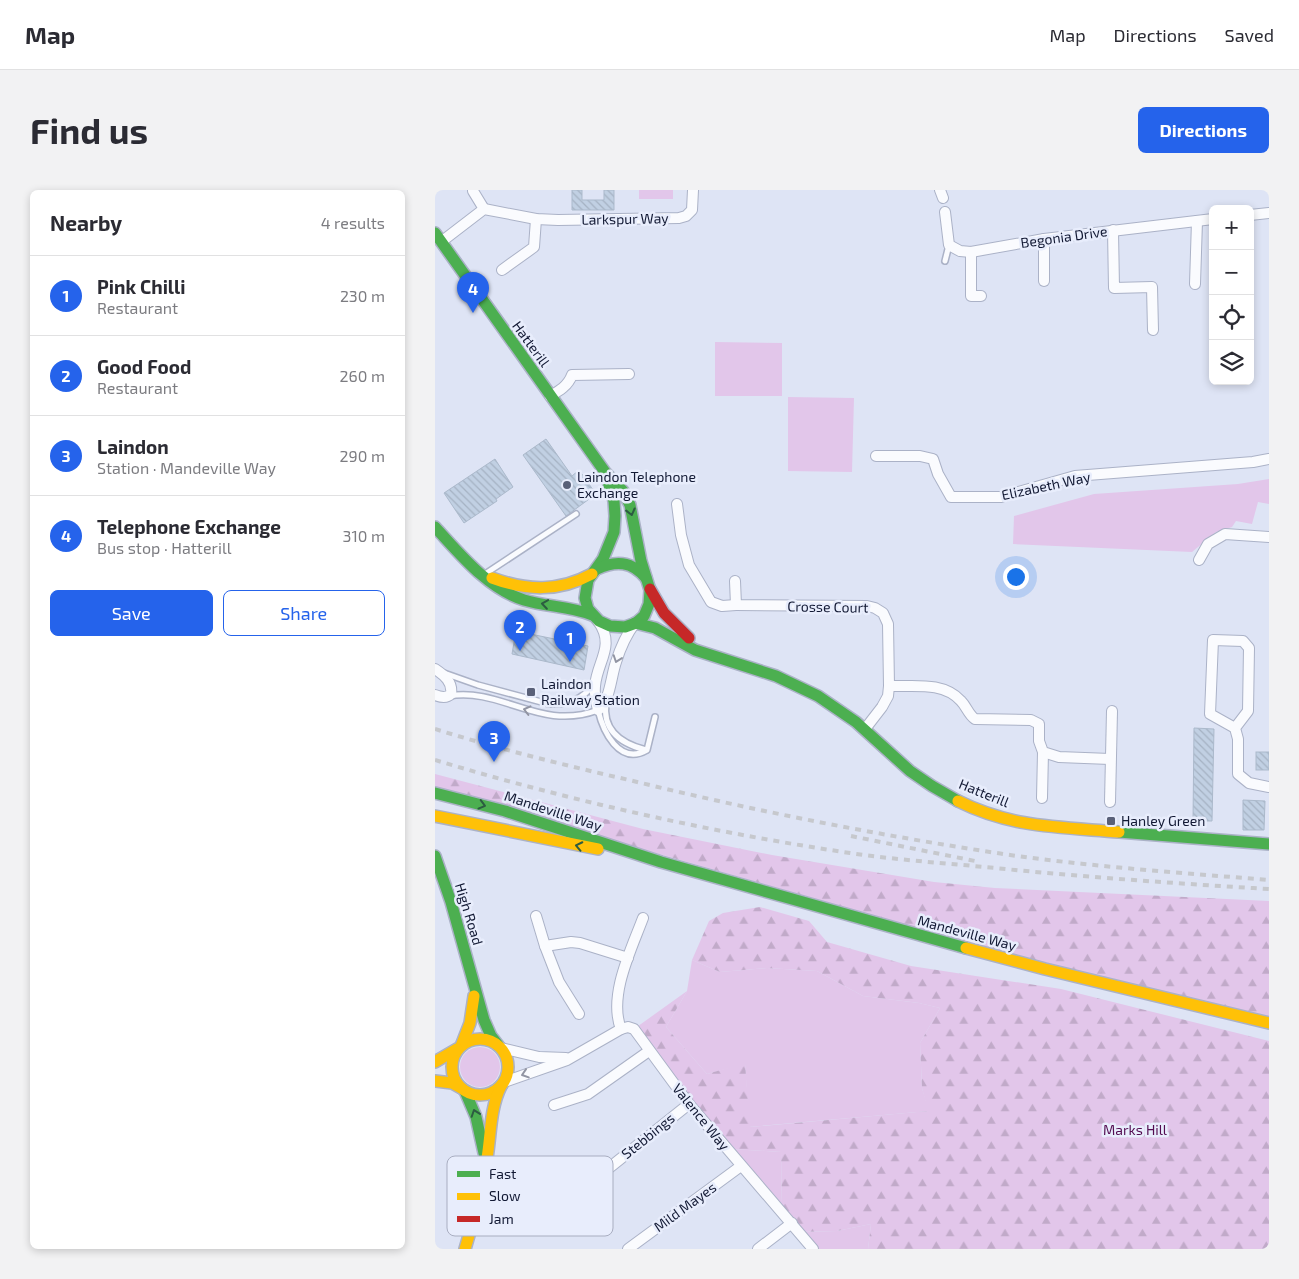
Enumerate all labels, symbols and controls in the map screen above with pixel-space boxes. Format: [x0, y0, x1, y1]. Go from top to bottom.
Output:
text: Map [25, 20, 75, 49]
text: Map [1049, 24, 1086, 46]
text: Directions [1114, 24, 1197, 46]
text: Saved [1225, 24, 1274, 46]
button: Directions [1138, 107, 1269, 153]
text: Find us [30, 109, 148, 151]
map controls [1209, 205, 1254, 385]
button: + [1209, 205, 1254, 250]
street label: Larkspur Way [581, 209, 669, 228]
text: Nearby [50, 210, 122, 235]
text: 4 results [321, 213, 385, 232]
street label: Begonia Drive [1019, 222, 1108, 251]
button: − [1209, 250, 1254, 295]
pin: 4 [457, 272, 489, 313]
text: Pink Chilli [97, 275, 186, 298]
text: 1 [63, 286, 69, 305]
text: 230 m [340, 286, 385, 305]
button: locate [1209, 295, 1254, 340]
text: Restaurant [97, 298, 178, 317]
street label: Hatterill [509, 317, 554, 371]
button: layers [1209, 340, 1254, 385]
text: Good Food [97, 355, 191, 378]
text: 2 [61, 366, 71, 385]
text: 260 m [340, 366, 385, 385]
text: Restaurant [97, 378, 178, 397]
text: Laindon [97, 435, 169, 458]
text: 3 [61, 446, 71, 465]
text: 290 m [340, 446, 385, 465]
text: Station · Mandeville Way [97, 458, 276, 477]
place label: Laindon Telephone Exchange [577, 468, 696, 501]
street label: Elizabeth Way [1000, 468, 1092, 503]
marker: Laindon Telephone Exchange [561, 479, 573, 491]
one-way arrow [625, 507, 636, 516]
text: Telephone Exchange [97, 515, 281, 538]
text: 4 [61, 526, 71, 545]
text: 310 m [343, 526, 385, 545]
text: Bus stop · Hatterill [97, 538, 231, 557]
your location [1003, 564, 1029, 590]
button: Save [50, 590, 213, 636]
button: Share [223, 590, 385, 636]
street label: Crosse Court [787, 597, 869, 616]
one-way arrow [541, 599, 549, 610]
pin: 2 [504, 610, 536, 651]
pin: 1 [554, 621, 586, 662]
one-way arrow [613, 655, 623, 663]
place label: Laindon Railway Station [541, 675, 640, 708]
marker: Laindon Railway Station [525, 686, 537, 698]
one-way arrow [522, 705, 531, 716]
pin: 3 [478, 721, 510, 762]
street label: Hatterill [957, 775, 1013, 811]
street label: Mandeville Way [502, 787, 605, 834]
one-way arrow [478, 799, 486, 809]
place label: Hanley Green [1121, 812, 1205, 829]
marker: Hanley Green [1105, 815, 1117, 827]
one-way arrow [574, 841, 583, 851]
street label: High Road [452, 881, 487, 947]
street label: Mandeville Way [916, 911, 1019, 954]
one-way arrow [521, 1068, 530, 1078]
street label: Valence Way [669, 1080, 734, 1154]
one-way arrow [470, 1109, 480, 1118]
street label: Stebbings [618, 1109, 678, 1162]
park label: Marks Hill [1103, 1121, 1168, 1138]
legend [447, 1156, 613, 1236]
text: Fast [489, 1165, 516, 1182]
street label: Mild Mayes [650, 1178, 719, 1235]
text: Slow [489, 1187, 521, 1204]
text: Jam [489, 1210, 514, 1227]

